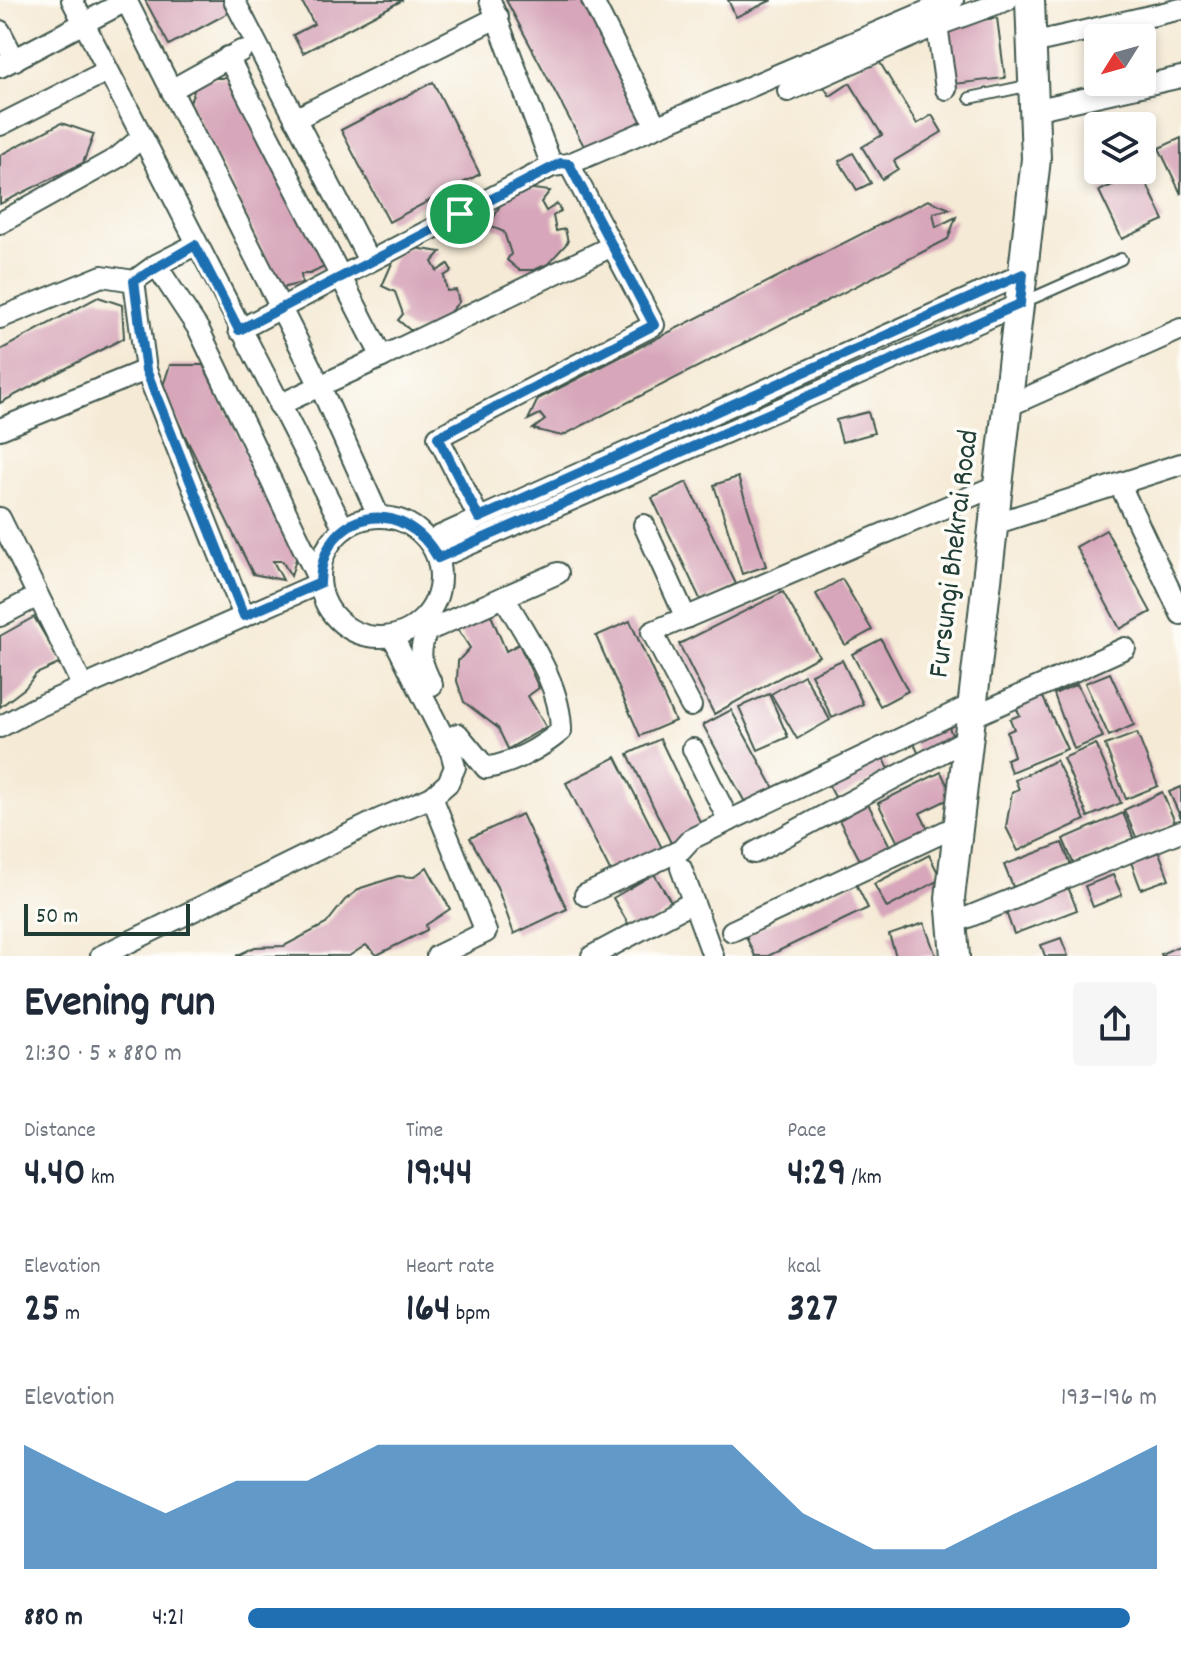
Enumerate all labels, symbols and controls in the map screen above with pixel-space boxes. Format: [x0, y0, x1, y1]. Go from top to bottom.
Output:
north arrow [1084, 24, 1156, 96]
map controls [1084, 24, 1156, 184]
button: layers [1084, 112, 1156, 184]
pin [426, 180, 494, 248]
icon: arrive [438, 192, 482, 236]
street label: Fursungi Bhekrai Road [919, 428, 993, 680]
scale bar [24, 900, 190, 936]
text: 50 m [36, 902, 78, 933]
text: Evening run [24, 974, 215, 1037]
button: share [1073, 982, 1157, 1066]
text: 21:30 · 5 × 880 m [24, 1036, 182, 1073]
text: Distance [24, 1116, 96, 1147]
text: Time [406, 1116, 443, 1147]
text: Pace [787, 1116, 826, 1147]
text: 4.40 [24, 1147, 86, 1204]
text: 19:44 [406, 1147, 473, 1204]
text: 4:29 [787, 1147, 846, 1204]
text: km [86, 1163, 115, 1194]
text: /km [846, 1163, 882, 1194]
text: Elevation [24, 1252, 101, 1283]
text: Heart rate [406, 1252, 495, 1283]
text: kcal [787, 1252, 821, 1283]
text: 25 [24, 1283, 60, 1340]
text: 164 [406, 1283, 451, 1340]
text: 327 [787, 1283, 838, 1340]
text: m [60, 1299, 80, 1330]
text: bpm [451, 1299, 490, 1330]
text: Elevation [24, 1380, 114, 1417]
text: 193–196 m [1061, 1380, 1157, 1417]
text: 880 m [24, 1600, 83, 1637]
text: 4:21 [152, 1600, 184, 1637]

